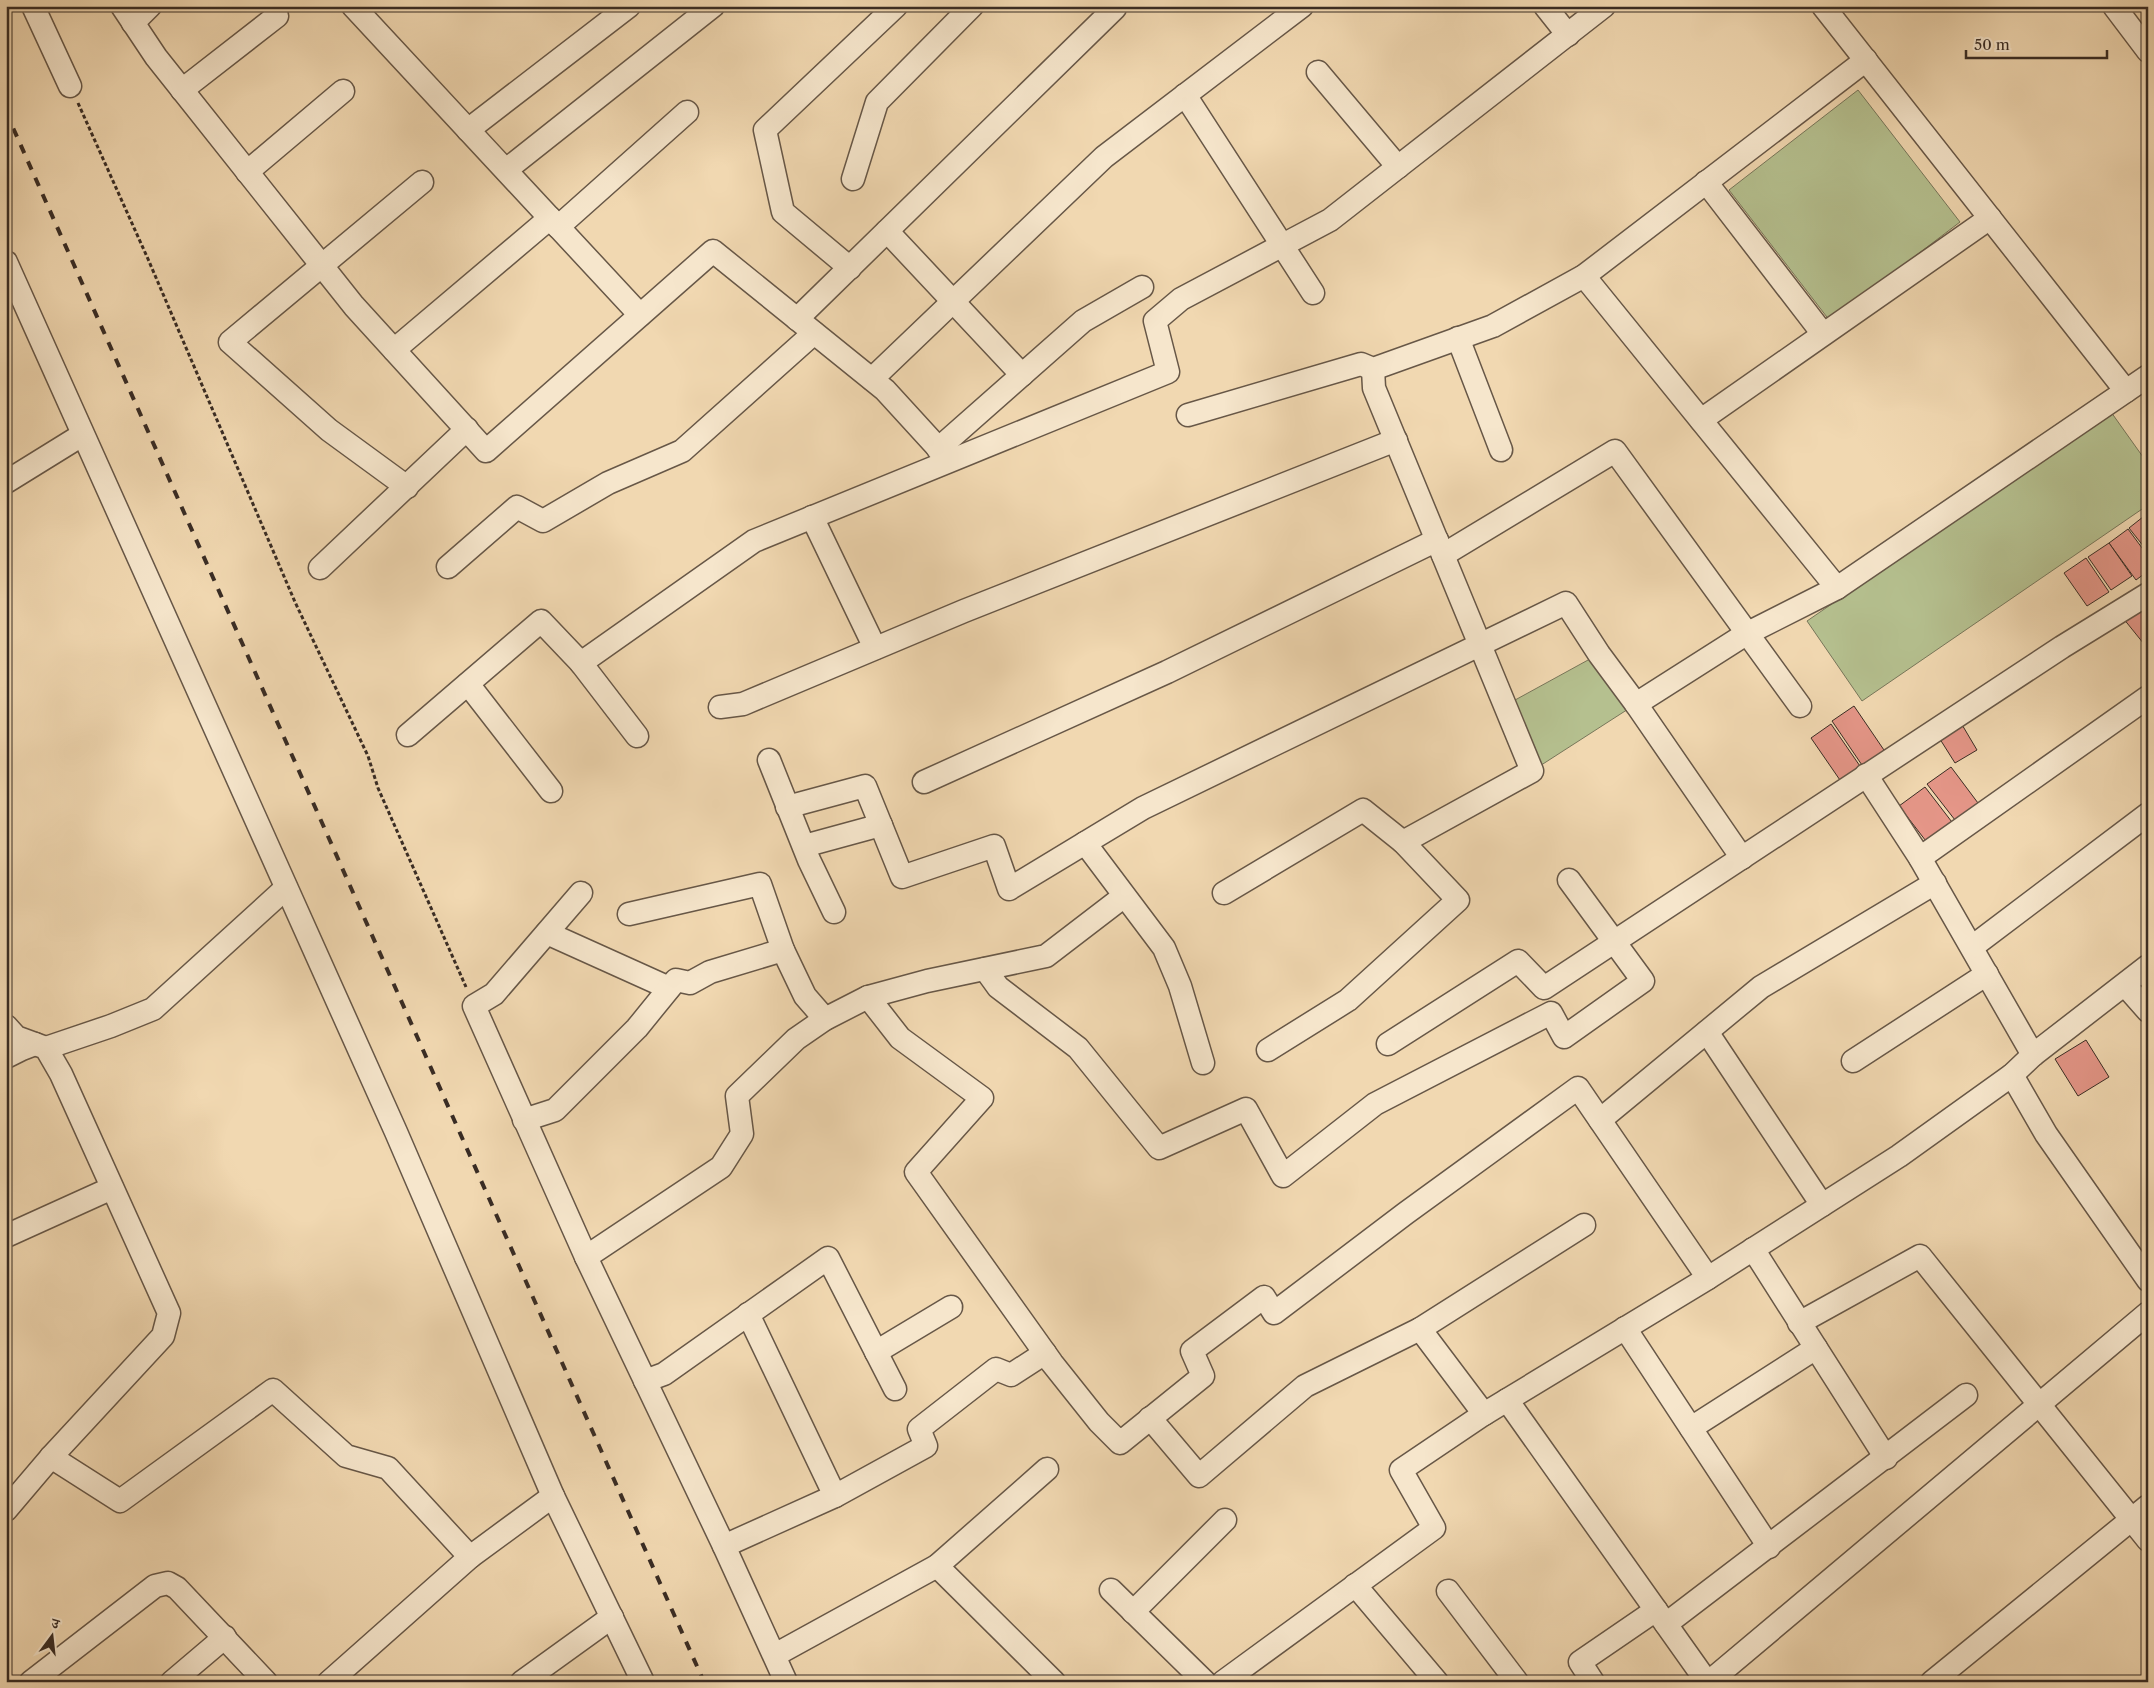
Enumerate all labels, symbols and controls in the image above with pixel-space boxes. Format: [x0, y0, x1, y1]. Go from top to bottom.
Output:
scale bar [1966, 28, 2108, 60]
text: 50 m [1974, 35, 2010, 54]
north arrow [28, 1610, 78, 1660]
text: उ [49, 1614, 62, 1633]

